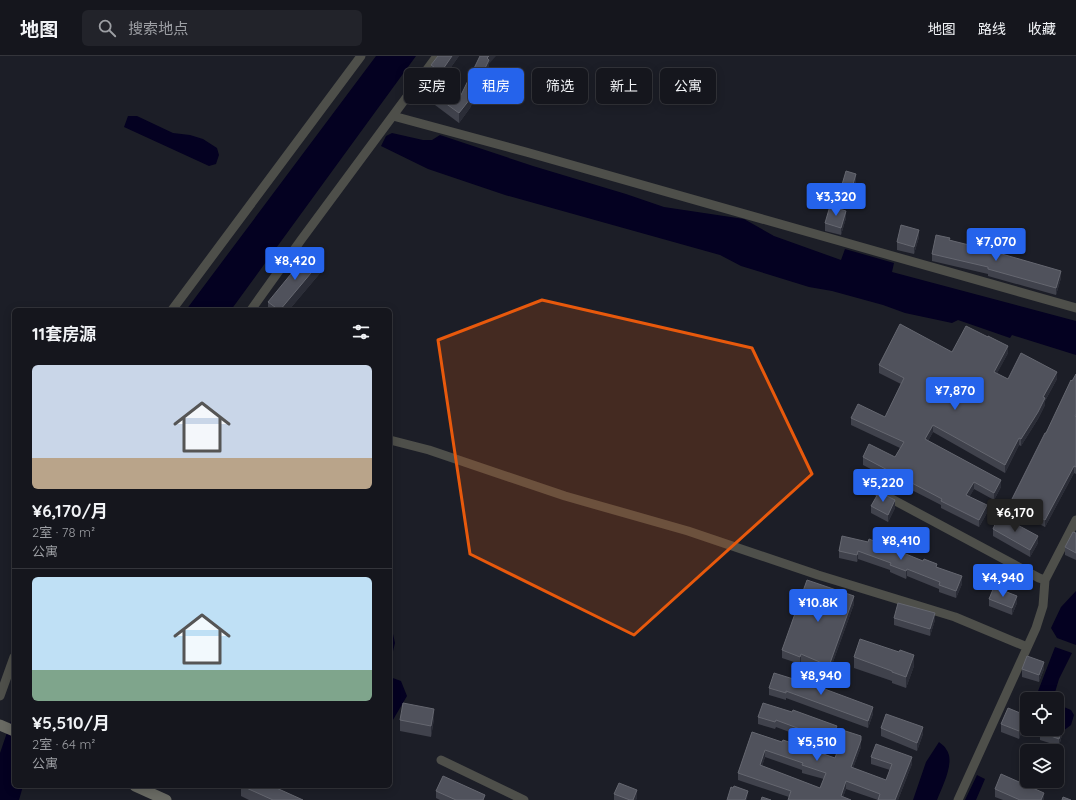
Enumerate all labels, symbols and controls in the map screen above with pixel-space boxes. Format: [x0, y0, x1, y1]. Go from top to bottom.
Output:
search box [82, 10, 362, 46]
text: 地图 [20, 17, 58, 41]
icon: search [96, 17, 118, 39]
text: 搜索地点 [128, 19, 188, 38]
text: 地图 [928, 20, 956, 38]
text: 路线 [978, 20, 1006, 38]
text: 收藏 [1028, 20, 1056, 38]
chip: 买房 [404, 68, 460, 104]
chip: 租房 [468, 68, 524, 104]
chip: 筛选 [532, 68, 588, 104]
chip: 新上 [596, 68, 652, 104]
chip: 公寓 [660, 68, 716, 104]
pin: ¥3,320 [803, 183, 869, 217]
text: ¥3,320 [816, 188, 856, 204]
pin: ¥7,070 [963, 228, 1029, 262]
text: ¥7,070 [976, 233, 1016, 249]
pin: ¥8,420 [262, 247, 328, 281]
text: ¥8,420 [274, 252, 316, 268]
icon: filters [350, 321, 372, 343]
text: 11套房源 [32, 323, 96, 344]
pin: ¥7,870 [922, 377, 988, 411]
text: ¥7,870 [935, 382, 975, 398]
icon: home [166, 391, 238, 463]
pin: ¥5,220 [850, 469, 916, 503]
text: ¥5,220 [862, 474, 904, 490]
pin: ¥6,170 [982, 499, 1048, 533]
text: ¥6,170/月 [32, 500, 108, 521]
text: ¥6,170 [996, 504, 1034, 520]
text: 2室 · 78 m² [32, 524, 95, 540]
pin: ¥8,410 [868, 527, 934, 561]
text: ¥8,410 [882, 532, 920, 548]
text: 公寓 [32, 543, 58, 559]
pin: ¥4,940 [970, 564, 1036, 598]
text: ¥4,940 [982, 569, 1024, 585]
pin: ¥10.8K [785, 589, 851, 623]
text: ¥10.8K [798, 594, 838, 610]
icon: home [166, 603, 238, 675]
pin: ¥8,940 [788, 662, 854, 696]
text: ¥8,940 [800, 667, 842, 683]
map controls [1020, 692, 1064, 788]
button: locate [1020, 692, 1064, 736]
text: ¥5,510/月 [32, 712, 110, 733]
pin: ¥5,510 [784, 728, 850, 762]
text: ¥5,510 [797, 733, 837, 749]
text: 2室 · 64 m² [32, 736, 95, 752]
button: layers [1020, 744, 1064, 788]
text: 公寓 [32, 755, 58, 771]

